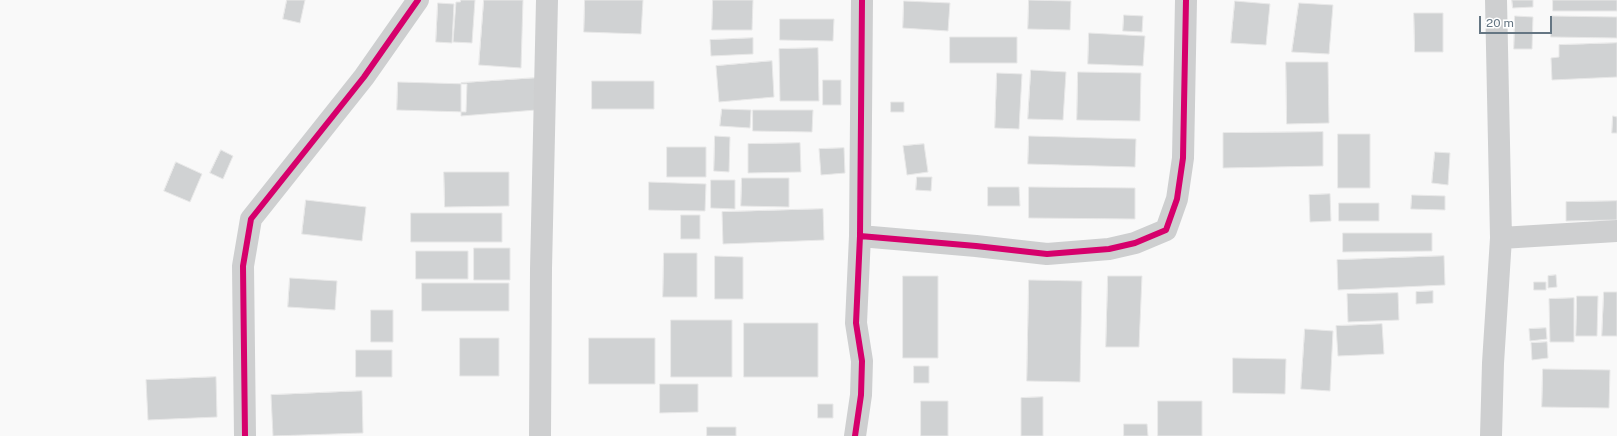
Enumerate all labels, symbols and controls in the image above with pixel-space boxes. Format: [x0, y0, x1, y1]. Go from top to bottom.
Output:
scale bar [1481, 8, 1554, 34]
text: 20 m [1486, 16, 1514, 30]

